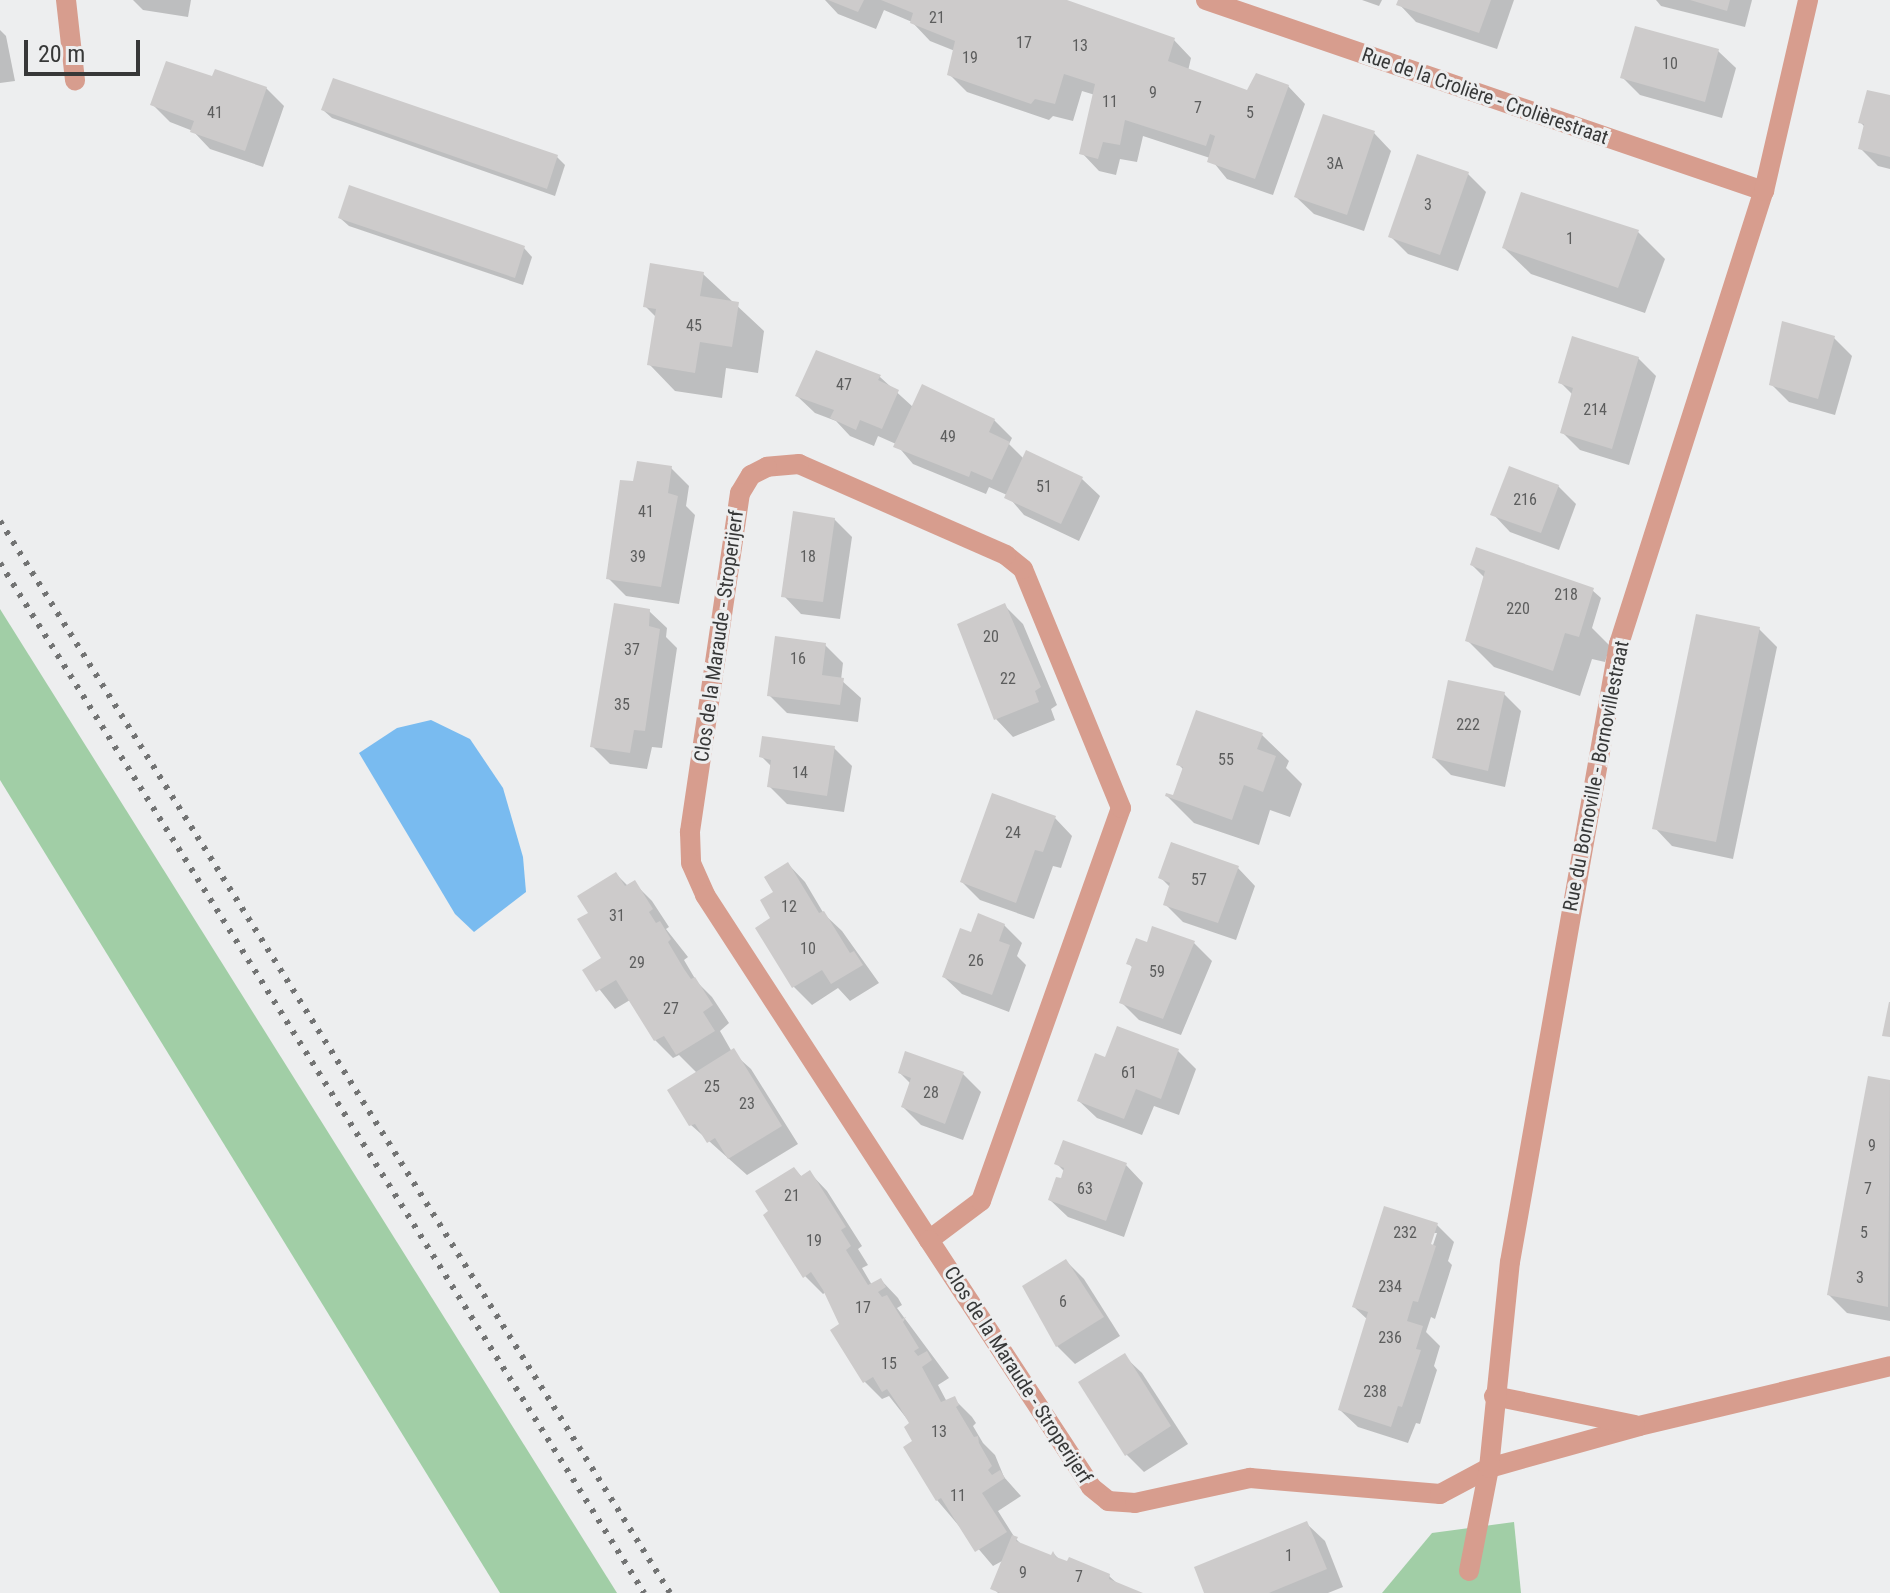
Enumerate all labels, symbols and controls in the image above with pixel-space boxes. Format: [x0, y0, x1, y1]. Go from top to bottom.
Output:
house number: 21 [929, 8, 945, 28]
scale bar [28, 24, 144, 74]
house number: 17 [1016, 33, 1032, 53]
house number: 13 [1072, 36, 1088, 56]
text: 20 m [38, 40, 85, 68]
street label: Rue de la Crolière - Crolièrestraat [1359, 42, 1611, 150]
house number: 19 [962, 48, 978, 68]
house number: 10 [1662, 54, 1678, 74]
house number: 9 [1149, 83, 1157, 103]
house number: 11 [1102, 92, 1118, 112]
house number: 7 [1194, 98, 1202, 118]
house number: 41 [207, 103, 223, 123]
house number: 5 [1246, 103, 1254, 123]
house number: 3A [1326, 154, 1344, 174]
house number: 3 [1424, 195, 1432, 215]
house number: 1 [1566, 229, 1574, 249]
house number: 45 [686, 316, 702, 336]
house number: 47 [836, 375, 852, 395]
house number: 214 [1583, 400, 1607, 420]
house number: 49 [940, 427, 956, 447]
house number: 51 [1036, 477, 1052, 497]
house number: 216 [1513, 490, 1537, 510]
house number: 41 [638, 502, 654, 522]
street label: Clos de la Maraude - Stroperijerf [689, 509, 749, 763]
house number: 39 [630, 547, 646, 567]
house number: 18 [800, 547, 816, 567]
house number: 218 [1554, 585, 1578, 605]
house number: 220 [1506, 599, 1530, 619]
house number: 20 [983, 627, 999, 647]
street label: Rue du Bornoville - Bornovillestraat [1558, 639, 1634, 913]
house number: 37 [624, 640, 640, 660]
house number: 16 [790, 649, 806, 669]
house number: 22 [1000, 669, 1016, 689]
house number: 35 [614, 695, 630, 715]
house number: 222 [1456, 715, 1480, 735]
house number: 55 [1218, 750, 1234, 770]
house number: 14 [792, 763, 808, 783]
house number: 24 [1005, 823, 1021, 843]
house number: 57 [1191, 870, 1207, 890]
house number: 12 [781, 897, 797, 917]
house number: 31 [609, 906, 625, 926]
house number: 10 [800, 939, 816, 959]
house number: 26 [968, 951, 984, 971]
house number: 29 [629, 953, 645, 973]
house number: 59 [1149, 962, 1165, 982]
house number: 27 [663, 999, 679, 1019]
house number: 61 [1121, 1063, 1137, 1083]
house number: 25 [704, 1077, 720, 1097]
house number: 28 [923, 1083, 939, 1103]
house number: 23 [739, 1094, 755, 1114]
house number: 9 [1868, 1136, 1876, 1156]
house number: 63 [1077, 1179, 1093, 1199]
house number: 7 [1864, 1179, 1872, 1199]
house number: 21 [784, 1186, 800, 1206]
house number: 232 [1393, 1223, 1417, 1243]
house number: 5 [1860, 1223, 1868, 1243]
house number: 19 [806, 1231, 822, 1251]
street label: Clos de la Maraude - Stroperijerf [939, 1262, 1097, 1488]
house number: 3 [1856, 1268, 1864, 1288]
house number: 234 [1378, 1277, 1402, 1297]
house number: 6 [1059, 1292, 1067, 1312]
house number: 17 [855, 1298, 871, 1318]
house number: 236 [1378, 1328, 1402, 1348]
house number: 15 [881, 1354, 897, 1374]
house number: 238 [1363, 1382, 1387, 1402]
house number: 13 [931, 1422, 947, 1442]
house number: 11 [950, 1486, 966, 1506]
house number: 1 [1285, 1546, 1293, 1566]
house number: 9 [1019, 1563, 1027, 1583]
house number: 7 [1075, 1567, 1083, 1587]

